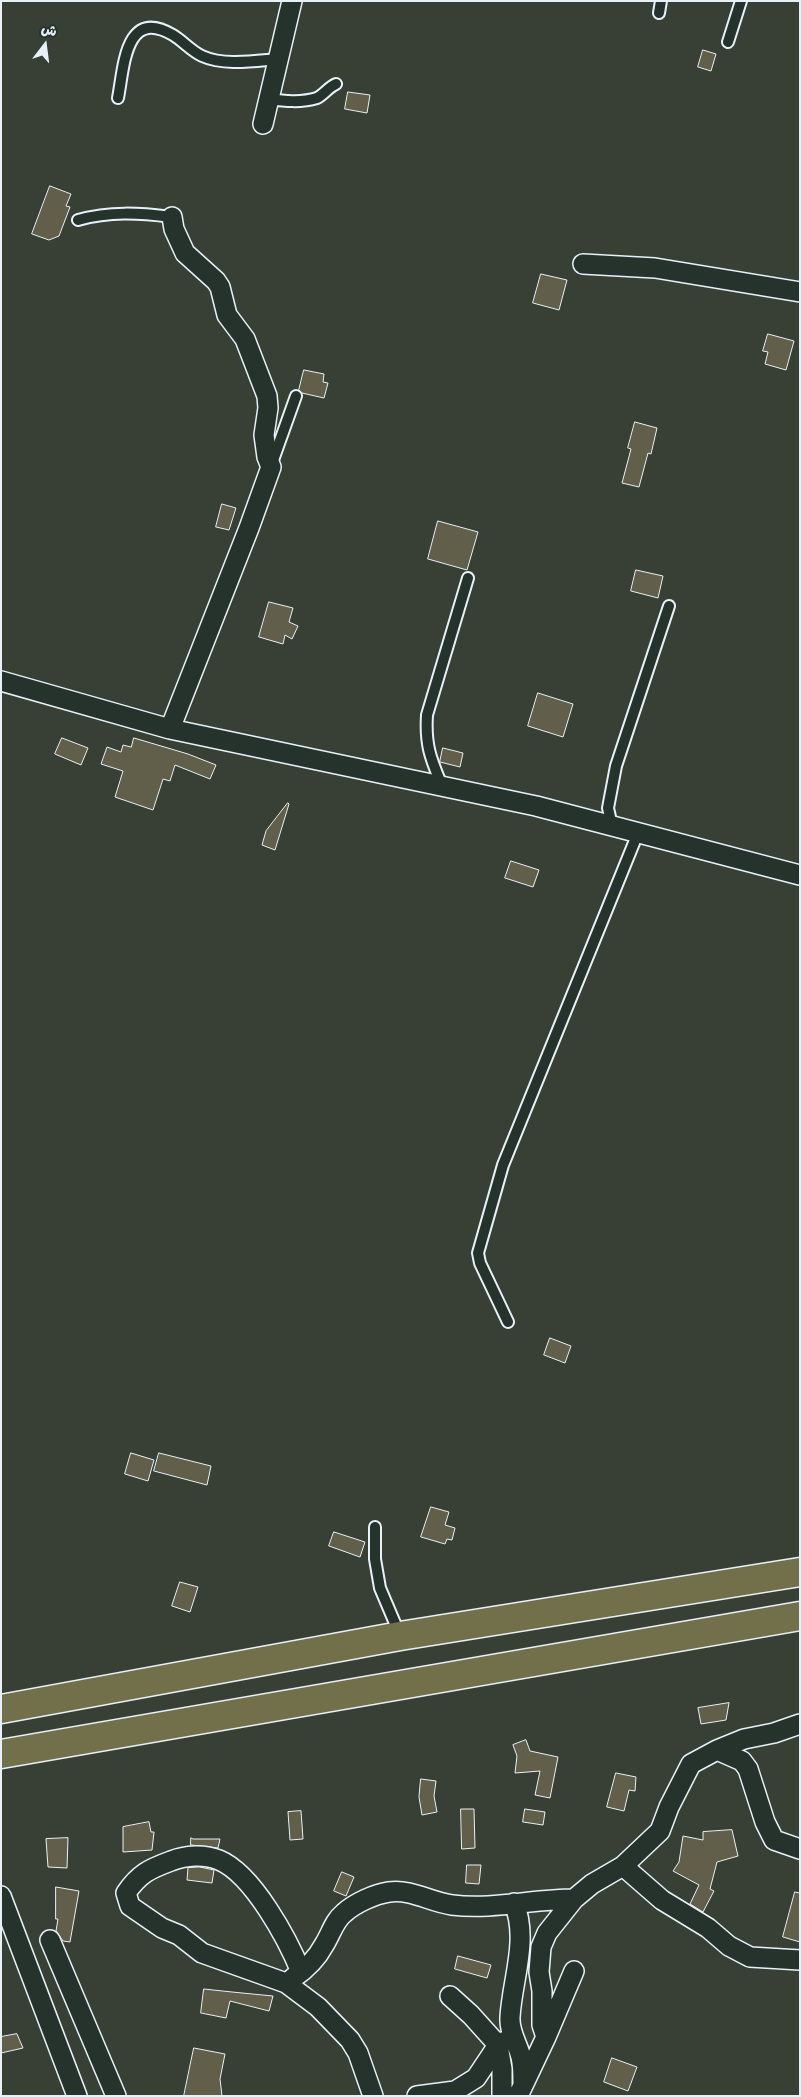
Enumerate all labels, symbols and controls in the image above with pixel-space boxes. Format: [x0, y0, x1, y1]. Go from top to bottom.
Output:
north arrow [20, 20, 70, 70]
text: ش [39, 20, 59, 40]

